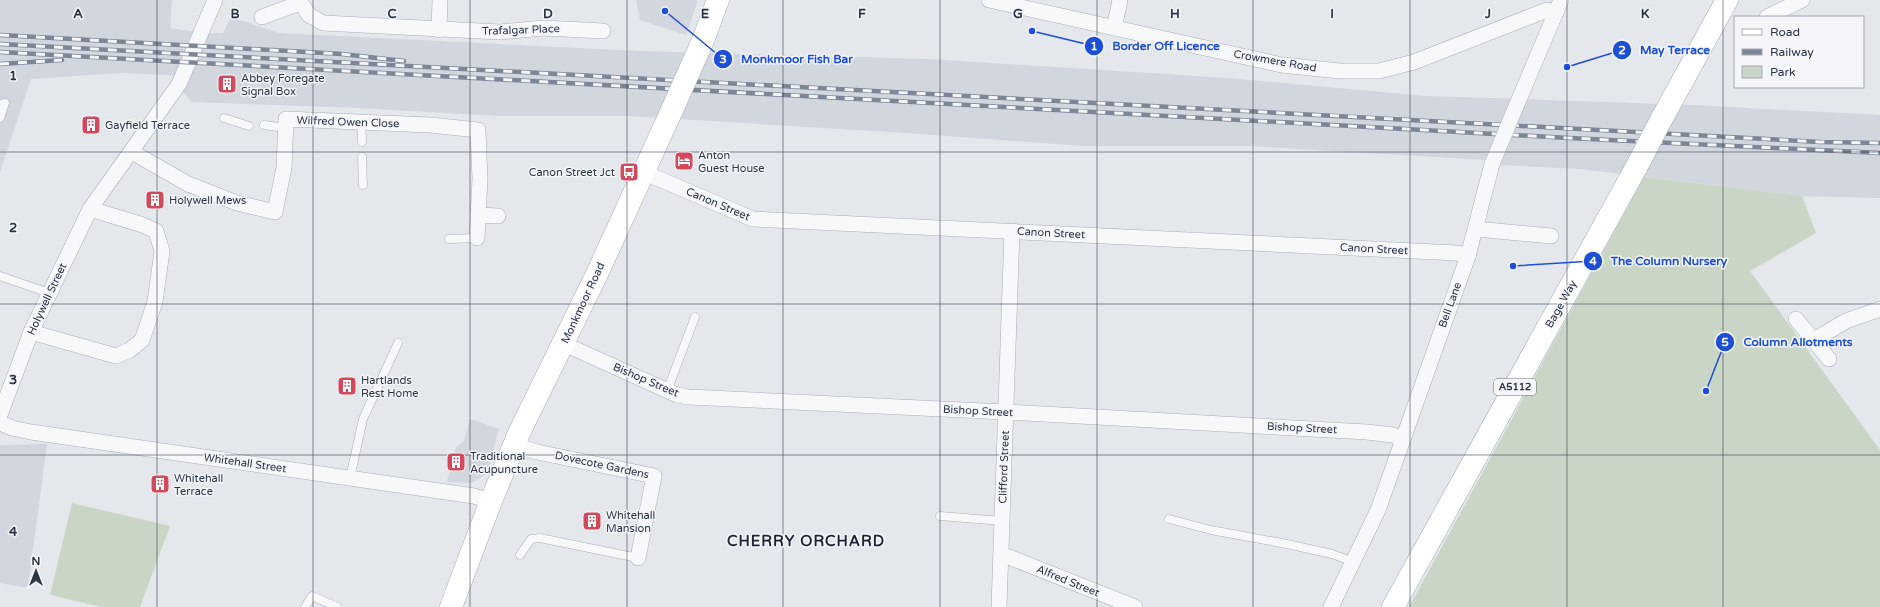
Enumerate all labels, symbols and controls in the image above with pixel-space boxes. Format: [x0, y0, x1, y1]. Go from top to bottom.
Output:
text: A [73, 6, 83, 22]
text: B [230, 6, 240, 22]
text: C [387, 6, 397, 22]
text: D [543, 6, 553, 22]
text: E [701, 6, 709, 22]
text: F [858, 6, 866, 22]
text: G [1013, 6, 1023, 22]
text: H [1170, 6, 1180, 22]
text: I [1330, 6, 1334, 22]
text: J [1484, 6, 1491, 22]
text: K [1641, 6, 1650, 22]
legend [1734, 16, 1864, 88]
street label: Trafalgar Place [482, 22, 560, 38]
text: Road [1770, 25, 1800, 39]
callout: Border Off Licence [1084, 34, 1228, 58]
callout: May Terrace [1612, 38, 1718, 62]
text: 1 [1090, 39, 1098, 53]
text: Border Off Licence [1112, 39, 1220, 53]
text: 2 [1618, 43, 1626, 57]
text: May Terrace [1640, 43, 1710, 58]
text: Railway [1770, 45, 1814, 59]
callout: Monkmoor Fish Bar [713, 47, 861, 71]
street label: Crowmere Road [1232, 47, 1318, 75]
text: 3 [719, 52, 727, 66]
text: Monkmoor Fish Bar [741, 52, 853, 66]
text: Park [1770, 65, 1796, 79]
text: 1 [9, 68, 17, 84]
place label: Abbey Foregate Signal Box [241, 72, 325, 98]
building icon: Abbey Foregate Signal Box [216, 73, 238, 95]
building icon: Gayfield Terrace [80, 114, 102, 136]
street label: Wilfred Owen Close [296, 114, 400, 130]
place label: Gayfield Terrace [105, 119, 190, 132]
place label: Anton Guest House [698, 149, 765, 175]
hotel icon: Anton Guest House [673, 150, 695, 172]
bus stop icon: Canon Street Jct [618, 161, 640, 183]
place label: Canon Street Jct [529, 166, 615, 179]
street label: Canon Street [684, 185, 752, 223]
building icon: Holywell Mews [144, 189, 166, 211]
place label: Holywell Mews [169, 194, 246, 207]
text: 2 [9, 220, 17, 236]
street label: Canon Street [1017, 225, 1085, 241]
street label: Canon Street [1340, 241, 1408, 257]
callout: The Column Nursery [1583, 249, 1735, 273]
text: 4 [1589, 254, 1597, 268]
text: The Column Nursery [1610, 254, 1728, 269]
street label: Monkmoor Road [559, 260, 608, 346]
street label: Holywell Street [25, 261, 69, 337]
street label: Bage Way [1543, 278, 1579, 330]
street label: Bell Lane [1436, 280, 1464, 330]
callout: Column Allotments [1715, 330, 1860, 354]
text: 5 [1721, 335, 1729, 349]
text: Column Allotments [1743, 335, 1853, 349]
street label: Bishop Street [611, 360, 681, 400]
text: 3 [9, 372, 17, 388]
place label: Hartlands Rest Home [361, 374, 419, 400]
building icon: Hartlands Rest Home [336, 375, 358, 397]
road number: A5112 [1494, 379, 1536, 395]
street label: Bishop Street [943, 403, 1013, 419]
street label: Bishop Street [1267, 420, 1337, 436]
street label: Clifford Street [996, 430, 1012, 504]
street label: Dovecote Gardens [554, 449, 650, 481]
place label: Traditional Acupuncture [470, 450, 538, 476]
street label: Whitehall Street [203, 451, 287, 475]
building icon: Traditional Acupuncture [445, 451, 467, 473]
place label: Whitehall Terrace [174, 472, 223, 498]
building icon: Whitehall Terrace [149, 473, 171, 495]
place label: Whitehall Mansion [606, 509, 655, 535]
building icon: Whitehall Mansion [581, 510, 603, 532]
text: 4 [9, 524, 18, 540]
district label: CHERRY ORCHARD [727, 532, 885, 550]
north arrow [16, 551, 56, 591]
text: N [32, 555, 40, 568]
street label: Alfred Street [1035, 563, 1101, 599]

